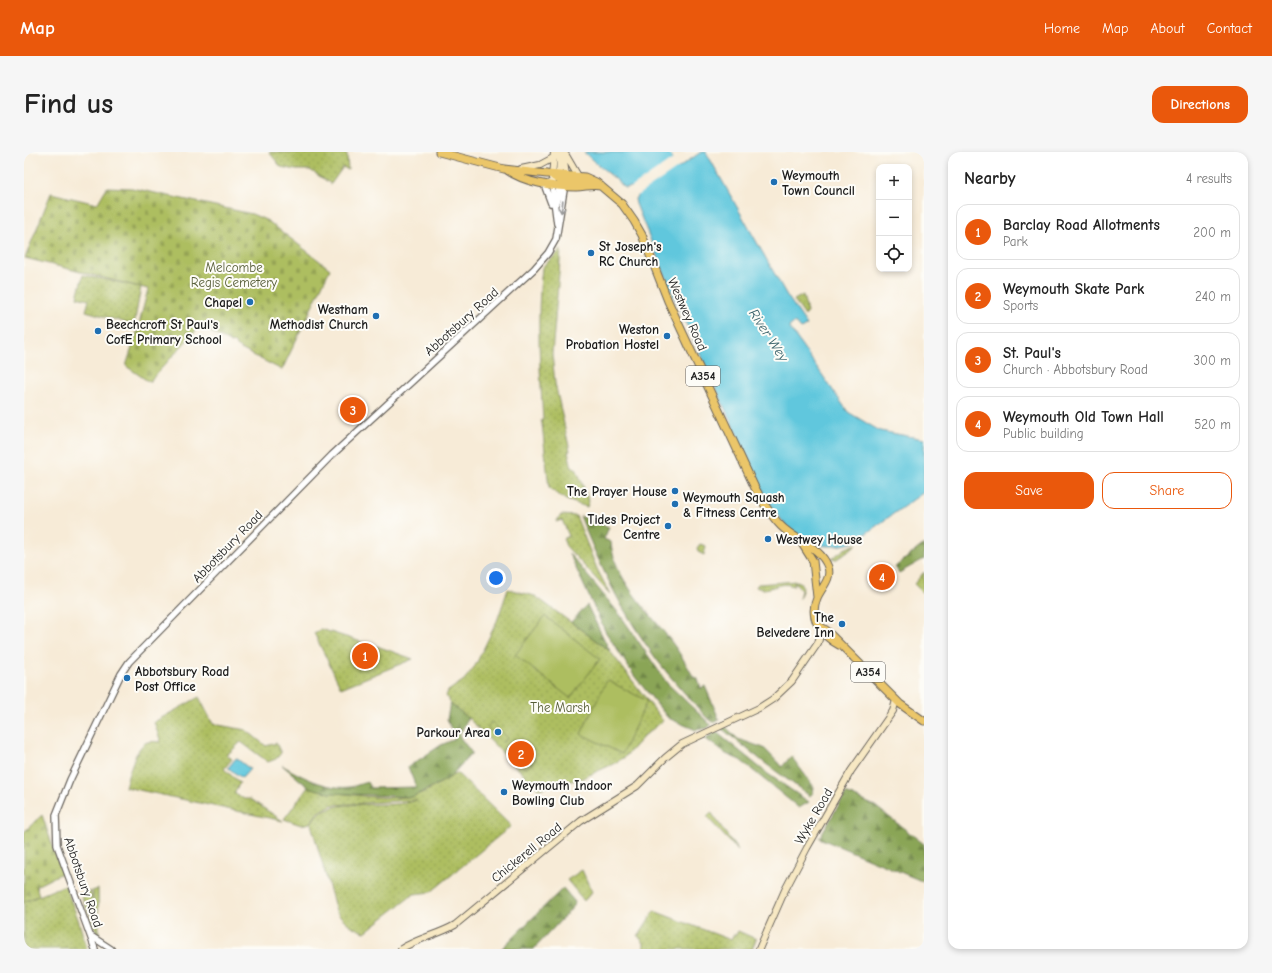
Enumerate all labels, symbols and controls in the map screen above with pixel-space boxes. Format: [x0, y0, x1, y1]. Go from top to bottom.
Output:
text: Map [20, 17, 55, 39]
text: Home [1044, 20, 1080, 37]
text: Map [1102, 20, 1128, 37]
text: About [1150, 20, 1185, 37]
text: Contact [1207, 20, 1252, 37]
button: Directions [1152, 86, 1248, 123]
text: Find us [24, 88, 113, 120]
map controls [876, 164, 912, 272]
button: + [876, 164, 912, 200]
place label: Weymouth Town Council [782, 168, 855, 198]
text: Nearby [964, 169, 1015, 188]
text: 4 results [1186, 171, 1232, 186]
marker: Weymouth Town Council [769, 177, 779, 187]
one-way arrow [558, 200, 566, 213]
button: − [876, 200, 912, 236]
text: Barclay Road Allotments [1003, 216, 1160, 234]
text: 1 [975, 225, 981, 240]
text: 200 m [1193, 225, 1231, 240]
text: Park [1003, 234, 1028, 249]
button: locate [876, 236, 912, 272]
place label: St Joseph's RC Church [599, 239, 662, 269]
marker: St Joseph's RC Church [586, 248, 596, 258]
park label: Melcombe Regis Cemetery [191, 260, 277, 290]
street label: Westwey Road [665, 275, 710, 353]
text: Weymouth Skate Park [1003, 280, 1144, 298]
street label: Abbotsbury Road [421, 284, 501, 359]
text: 2 [975, 289, 981, 304]
text: 240 m [1195, 289, 1231, 304]
place label: Chapel [204, 295, 242, 310]
marker: Chapel [245, 297, 255, 307]
text: Sports [1003, 298, 1038, 313]
place label: Westham Methodist Church [270, 302, 368, 332]
water label: River Wey [745, 306, 792, 365]
marker: Westham Methodist Church [371, 311, 381, 321]
place label: Beechcroft St Paul's CofE Primary School [106, 317, 222, 347]
place label: Weston Probation Hostel [566, 322, 659, 352]
marker: Beechcroft St Paul's CofE Primary School [93, 326, 103, 336]
marker: Weston Probation Hostel [662, 331, 672, 341]
text: St. Paul's [1003, 344, 1061, 362]
text: 3 [975, 353, 981, 368]
text: 300 m [1193, 353, 1231, 368]
text: Church · Abbotsbury Road [1003, 362, 1148, 377]
road number: A354 [686, 366, 720, 386]
pin: 3 [340, 395, 366, 425]
text: Weymouth Old Town Hall [1003, 408, 1164, 426]
text: 4 [975, 417, 981, 432]
text: 520 m [1194, 417, 1231, 432]
text: Public building [1003, 426, 1084, 441]
button: Save [964, 472, 1094, 509]
button: Share [1102, 472, 1232, 509]
place label: The Prayer House [567, 484, 668, 499]
marker: The Prayer House [670, 486, 680, 496]
place label: Weymouth Squash & Fitness Centre [683, 490, 785, 520]
marker: Weymouth Squash & Fitness Centre [670, 499, 680, 509]
street label: Abbotsbury Road [189, 507, 266, 585]
place label: Tides Project Centre [588, 512, 661, 542]
marker: Tides Project Centre [663, 521, 673, 531]
place label: Westwey House [776, 532, 863, 547]
marker: Westwey House [763, 534, 773, 544]
pin: 4 [869, 562, 895, 592]
your location [486, 568, 506, 588]
place label: The Belvedere Inn [757, 610, 835, 640]
marker: The Belvedere Inn [837, 619, 847, 629]
pin: 1 [352, 641, 378, 671]
road number: A354 [851, 662, 885, 682]
place label: Abbotsbury Road Post Office [135, 664, 229, 694]
marker: Abbotsbury Road Post Office [122, 673, 132, 683]
park label: The Marsh [530, 700, 590, 715]
place label: Parkour Area [416, 725, 490, 740]
marker: Parkour Area [493, 727, 503, 737]
pin: 2 [508, 739, 534, 769]
place label: Weymouth Indoor Bowling Club [512, 778, 613, 808]
street label: Wyke Road [791, 786, 835, 847]
marker: Weymouth Indoor Bowling Club [499, 787, 509, 797]
street label: Chickerell Road [488, 819, 565, 885]
street label: Abbotsbury Road [61, 835, 106, 929]

